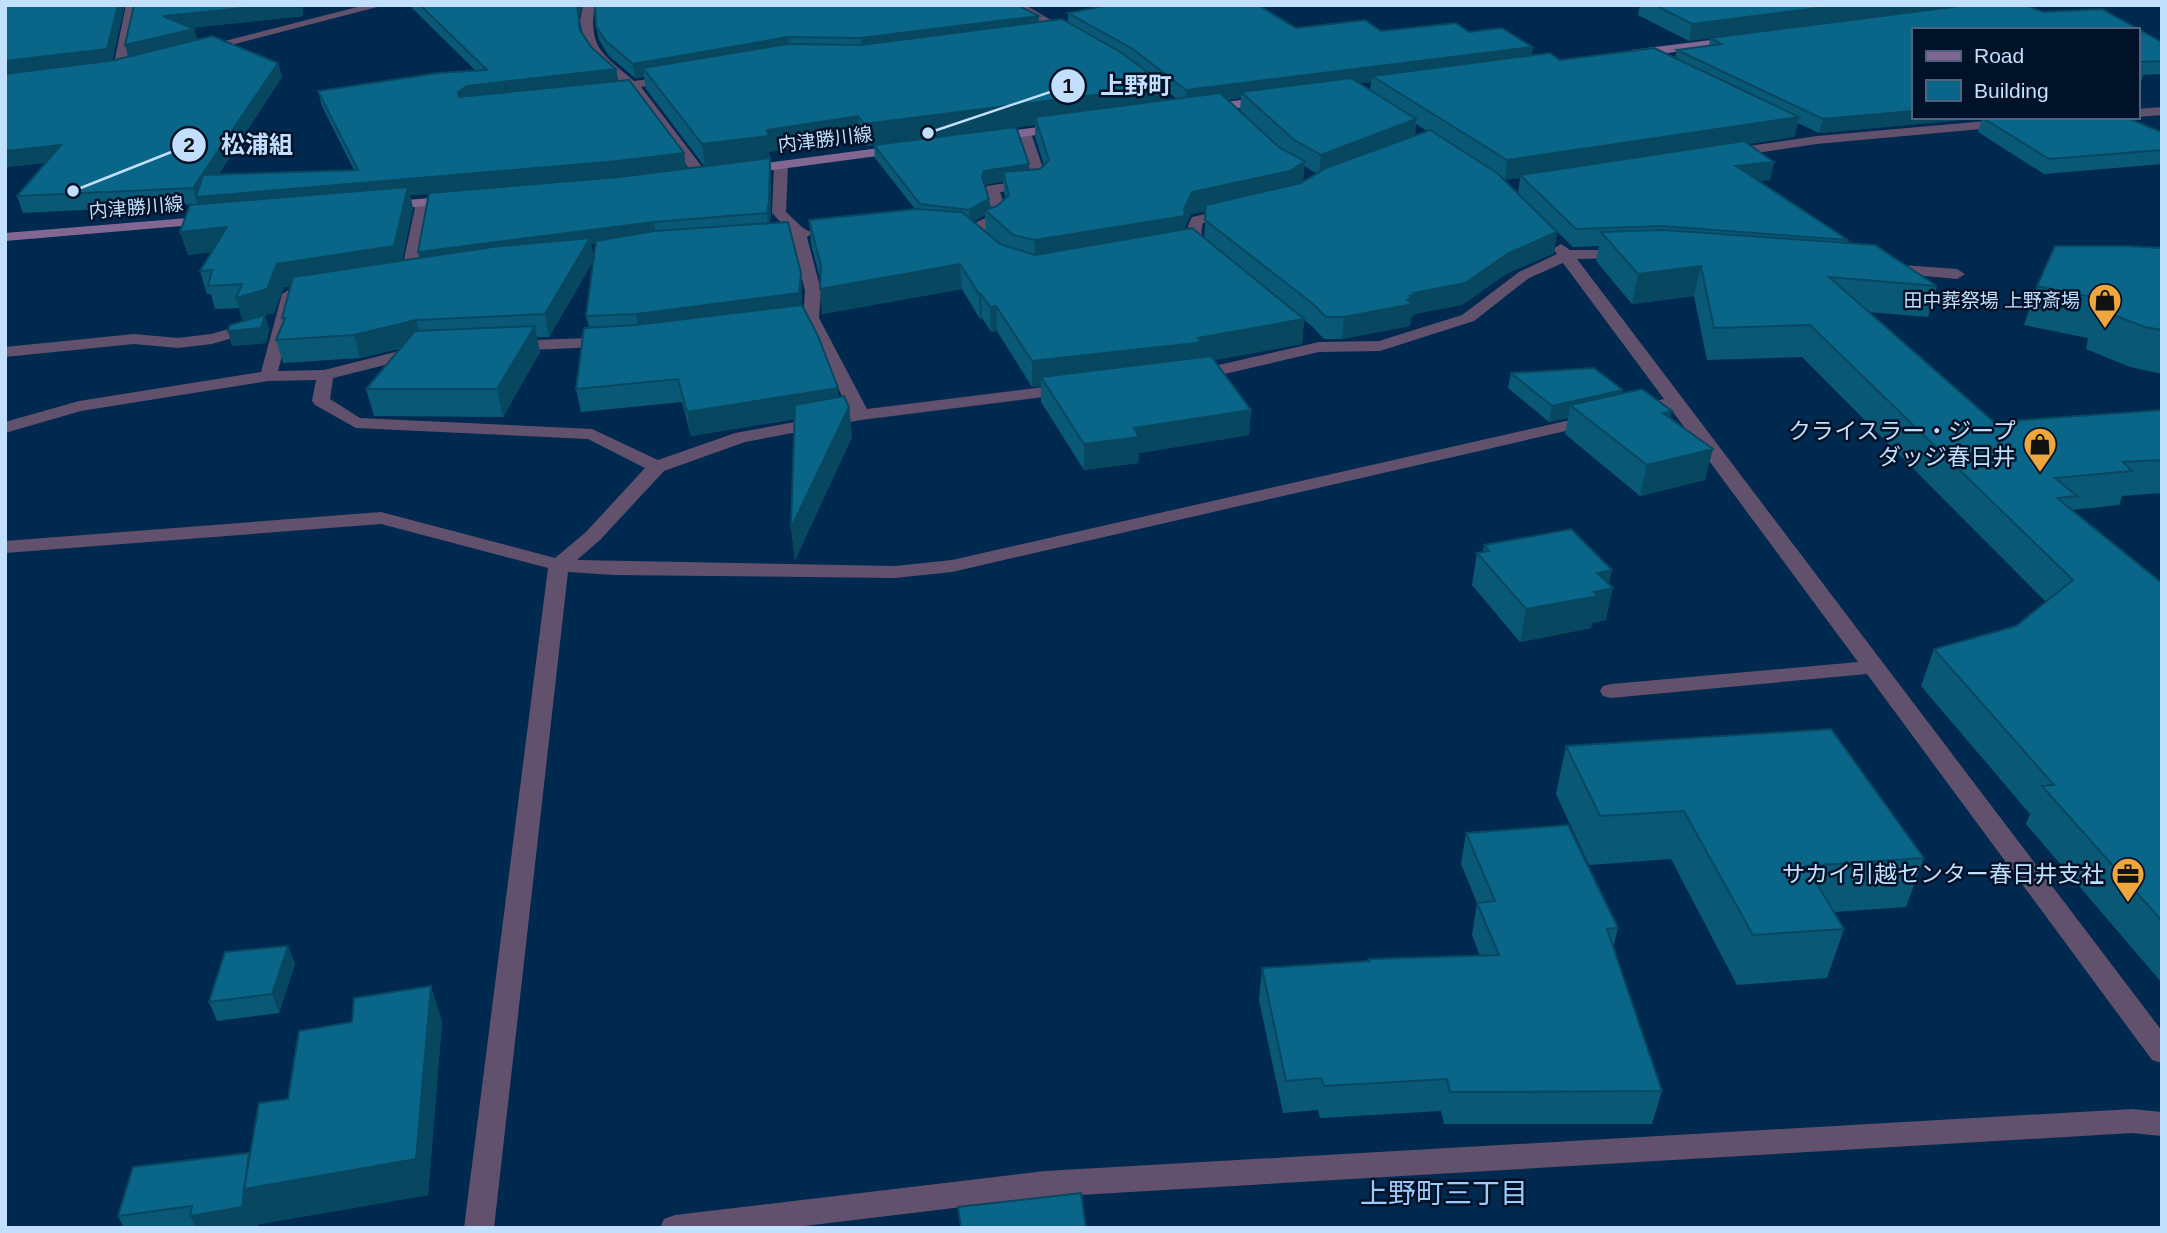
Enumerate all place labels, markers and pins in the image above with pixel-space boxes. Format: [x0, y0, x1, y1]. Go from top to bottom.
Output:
callout: 上野町 [1051, 63, 1186, 108]
callout: 松浦組 [172, 122, 307, 167]
shop icon: 田中葬祭場 上野斎場 [2086, 281, 2124, 330]
place label: 田中葬祭場 上野斎場 [1904, 290, 2080, 311]
place label: クライスラー・ジープ ダッジ春日井 [1788, 418, 2016, 470]
shop icon: クライスラー・ジープ ダッジ春日井 [2021, 425, 2059, 474]
office icon: サカイ引越センター春日井支社 [2109, 855, 2147, 904]
place label: サカイ引越センター春日井支社 [1782, 861, 2104, 887]

